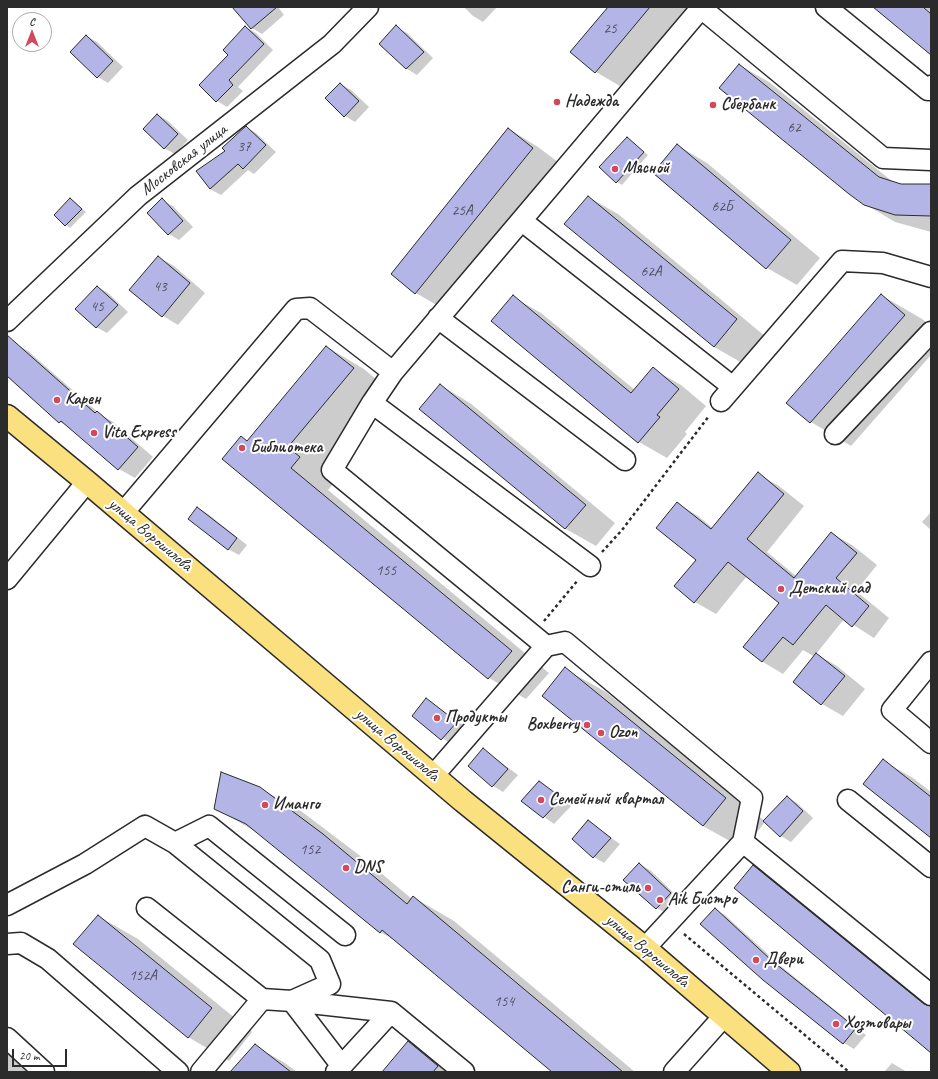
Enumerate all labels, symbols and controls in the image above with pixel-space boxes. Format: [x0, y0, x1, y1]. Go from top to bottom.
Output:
north arrow [12, 12, 52, 52]
text: С [29, 14, 35, 28]
house number: 25 [603, 20, 617, 38]
place label: Надежда [565, 92, 618, 112]
place label: Сбербанк [721, 95, 775, 115]
marker: Надежда [552, 97, 562, 107]
marker: Сбербанк [708, 100, 718, 110]
house number: 62 [787, 119, 801, 137]
street label: Московская улица [137, 120, 231, 200]
house number: 37 [237, 138, 251, 156]
place label: Мясной [623, 159, 669, 179]
marker: Мясной [610, 164, 620, 174]
house number: 62Б [711, 198, 733, 216]
house number: 25А [451, 202, 473, 220]
house number: 62А [640, 263, 662, 281]
house number: 43 [153, 278, 167, 296]
house number: 45 [90, 298, 104, 316]
place label: Карен [65, 390, 101, 410]
marker: Карен [52, 395, 62, 405]
place label: Vita Express [102, 423, 176, 443]
marker: Vita Express [89, 428, 99, 438]
place label: Библиотека [250, 438, 323, 458]
marker: Библиотека [237, 443, 247, 453]
street label: улица Ворошилова [104, 494, 196, 576]
house number: 155 [376, 562, 396, 580]
place label: Детский сад [789, 579, 870, 599]
marker: Детский сад [776, 584, 786, 594]
street label: улица Ворошилова [351, 704, 443, 786]
place label: Продукты [445, 708, 506, 728]
marker: Продукты [432, 713, 442, 723]
place label: Boxberry [527, 715, 579, 735]
marker: Boxberry [582, 720, 592, 730]
place label: Ozon [609, 723, 637, 743]
marker: Ozon [596, 728, 606, 738]
place label: Семейный квартал [549, 790, 664, 810]
place label: Иманго [273, 795, 320, 815]
marker: Семейный квартал [536, 795, 546, 805]
marker: Иманго [260, 800, 270, 810]
house number: 152 [300, 841, 320, 859]
place label: DNS [354, 858, 382, 878]
marker: DNS [341, 863, 351, 873]
place label: Санги-стиль [561, 878, 640, 898]
marker: Санги-стиль [643, 883, 653, 893]
place label: Aik Бистро [668, 890, 737, 910]
marker: Aik Бистро [655, 895, 665, 905]
street label: улица Ворошилова [601, 910, 693, 992]
place label: Двери [764, 950, 803, 970]
marker: Двери [751, 955, 761, 965]
house number: 152А [129, 967, 157, 985]
house number: 154 [494, 993, 514, 1011]
place label: Хозтовары [844, 1014, 910, 1034]
marker: Хозтовары [831, 1019, 841, 1029]
scale bar [14, 1041, 69, 1067]
text: 20 m [19, 1048, 39, 1064]

